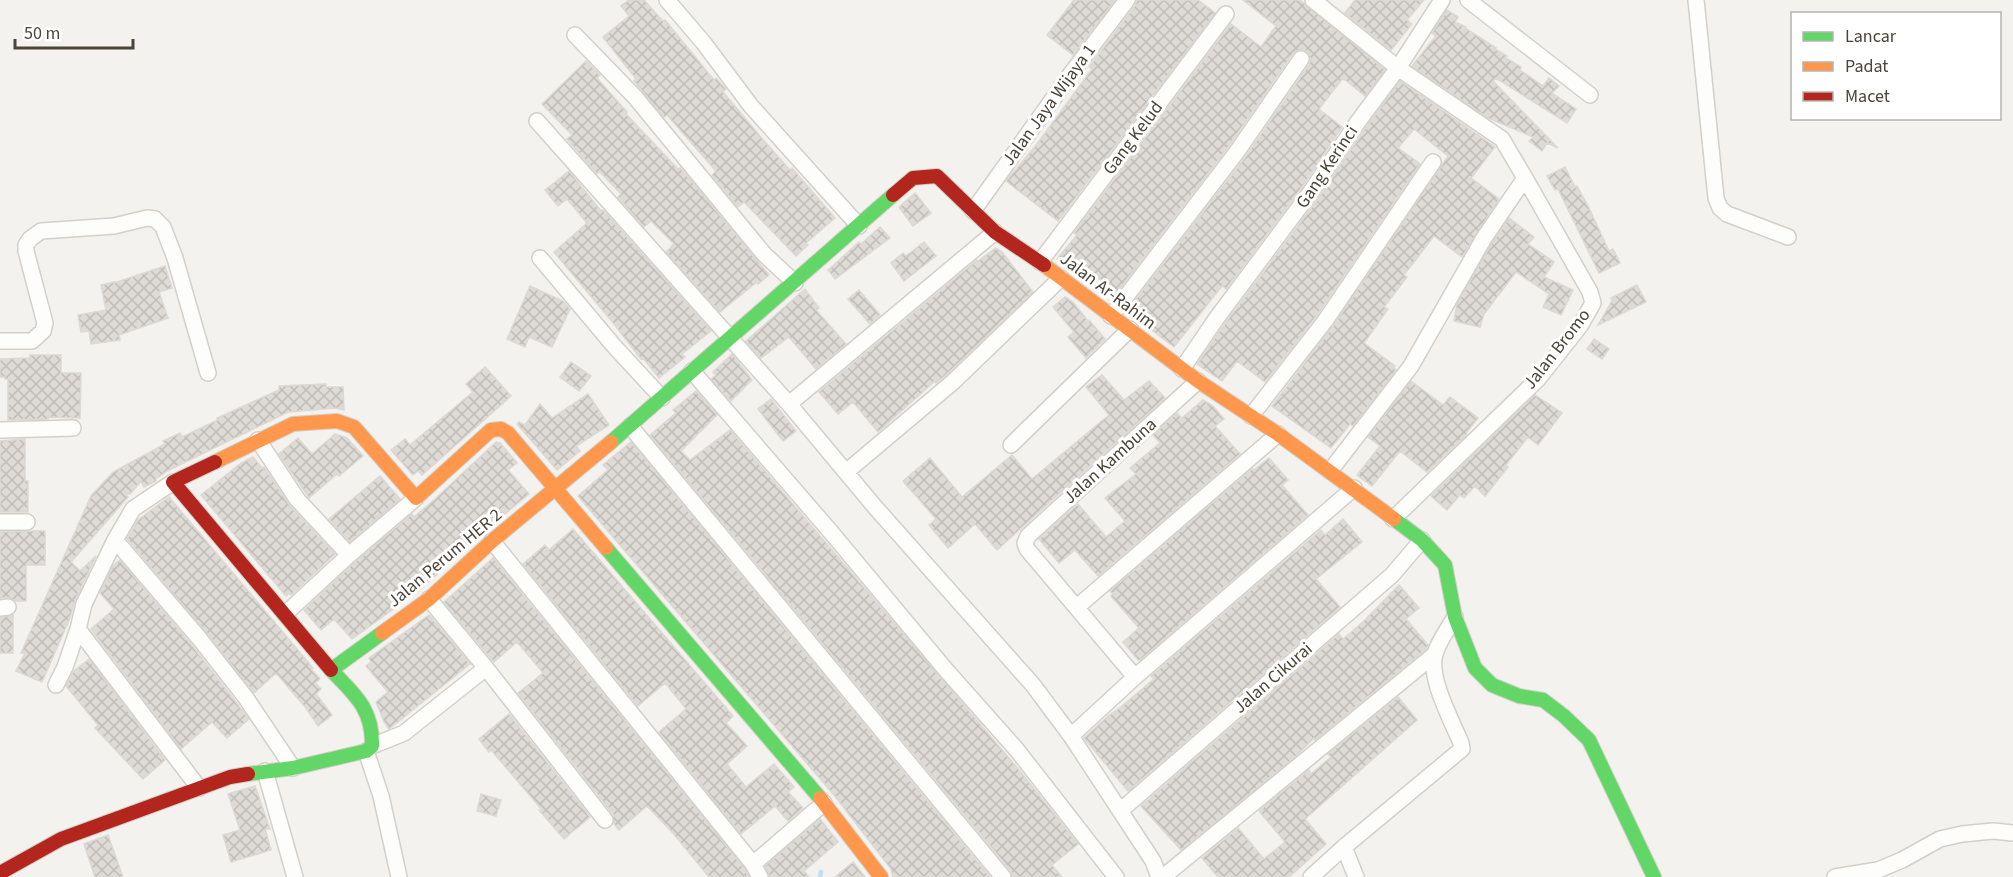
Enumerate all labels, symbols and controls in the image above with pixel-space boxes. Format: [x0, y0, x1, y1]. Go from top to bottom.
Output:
scale bar [15, 12, 134, 50]
legend [1791, 12, 2001, 120]
text: 50 m [24, 21, 60, 46]
text: Lancar [1845, 24, 1897, 49]
street label: Jalan Jaya Wijaya 1 [996, 39, 1102, 171]
text: Padat [1845, 54, 1888, 79]
text: Macet [1845, 84, 1890, 109]
street label: Gang Kelud [1097, 96, 1169, 180]
street label: Gang Kerinci [1290, 121, 1364, 213]
street label: Jalan Ar-Rahim [1055, 247, 1161, 335]
street label: Jalan Bromo [1518, 304, 1596, 394]
street label: Jalan Kambuna [1058, 412, 1162, 510]
street label: Jalan Perum HER 2 [383, 503, 507, 613]
street label: Jalan Cikurai [1228, 637, 1318, 719]

